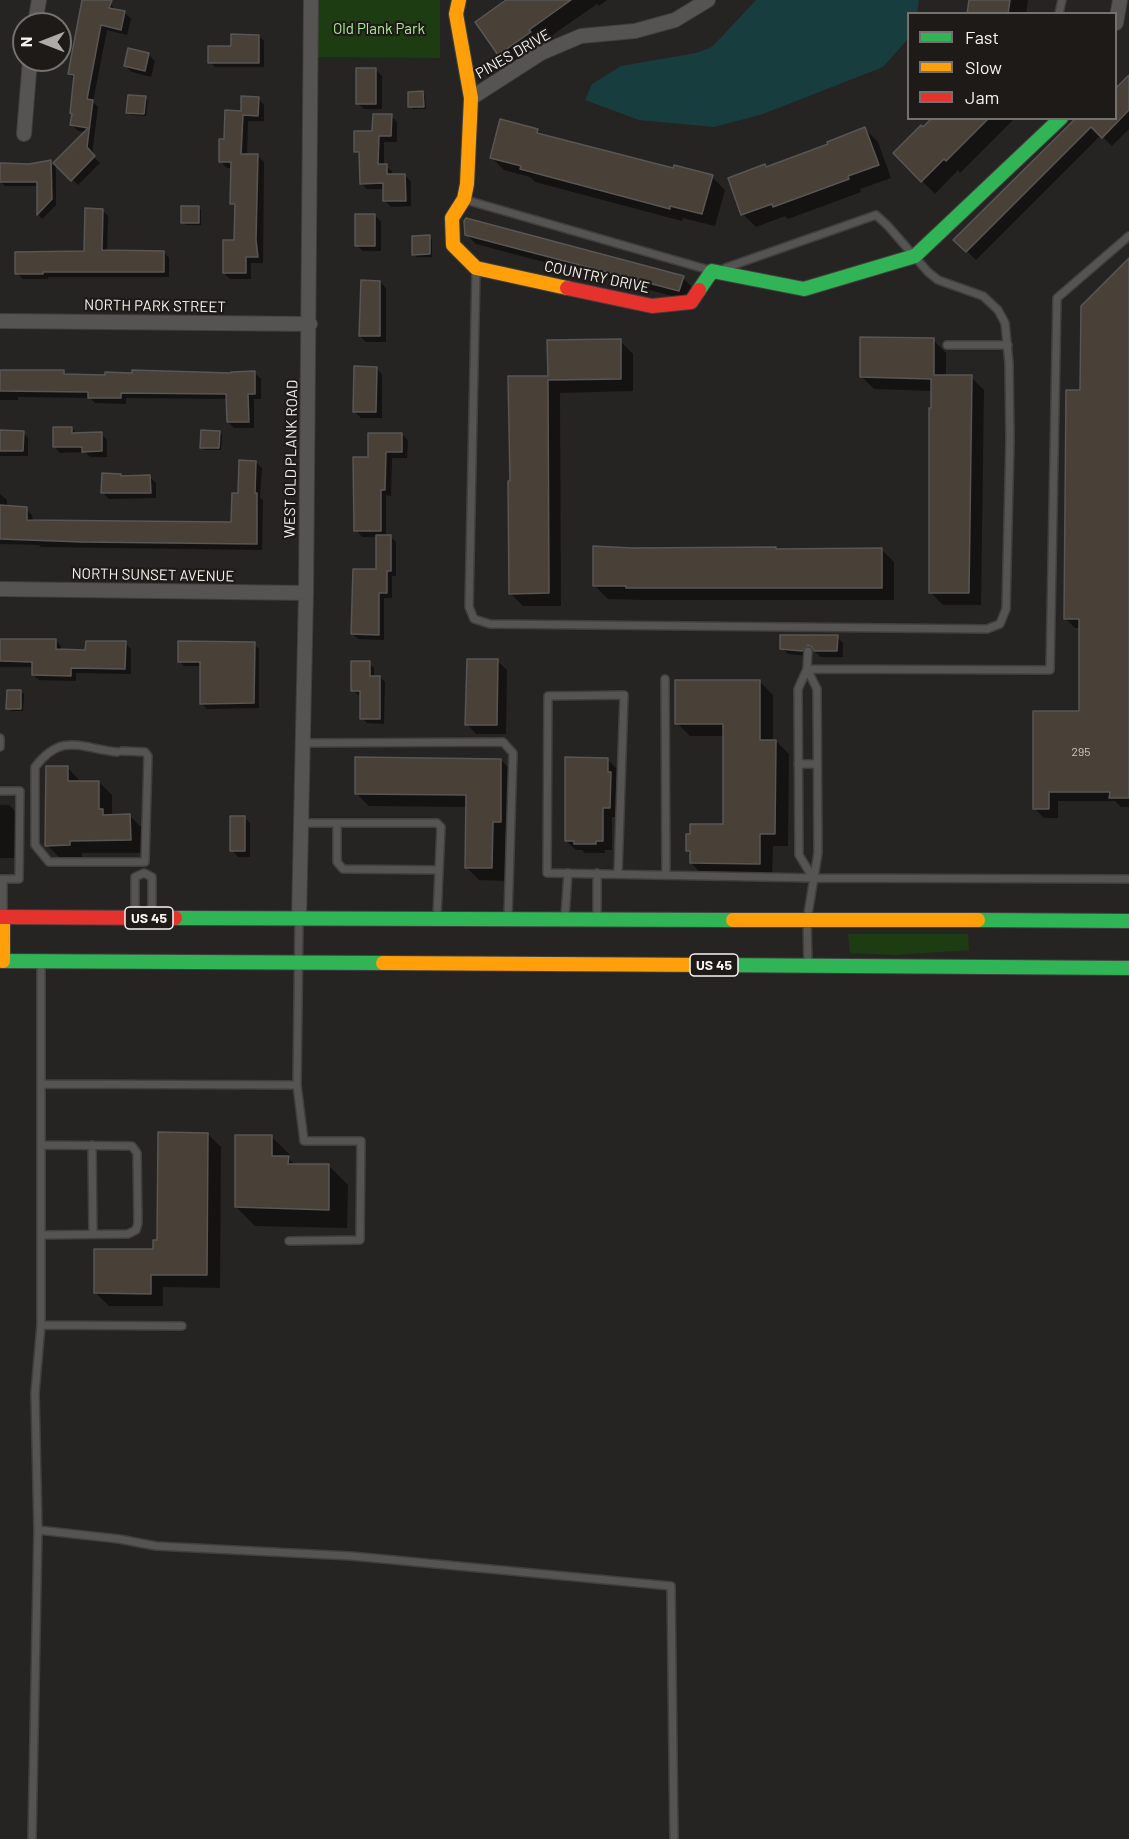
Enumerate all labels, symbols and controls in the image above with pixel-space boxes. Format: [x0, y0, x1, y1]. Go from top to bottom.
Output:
north arrow [12, 12, 72, 72]
legend [907, 12, 1117, 120]
park label: Old Plank Park [333, 20, 425, 38]
street label: PINES DRIVE [472, 25, 554, 83]
text: Fast [965, 26, 999, 48]
text: N [16, 37, 35, 47]
text: Slow [965, 56, 1002, 78]
text: Jam [965, 86, 999, 108]
street label: COUNTRY DRIVE [543, 257, 651, 297]
street label: NORTH PARK STREET [84, 296, 226, 316]
street label: WEST OLD PLANK ROAD [281, 380, 301, 538]
street label: NORTH SUNSET AVENUE [71, 565, 235, 585]
house number: 295 [1072, 745, 1090, 759]
road number: US 45 [125, 907, 173, 929]
road number: US 45 [690, 954, 738, 976]

